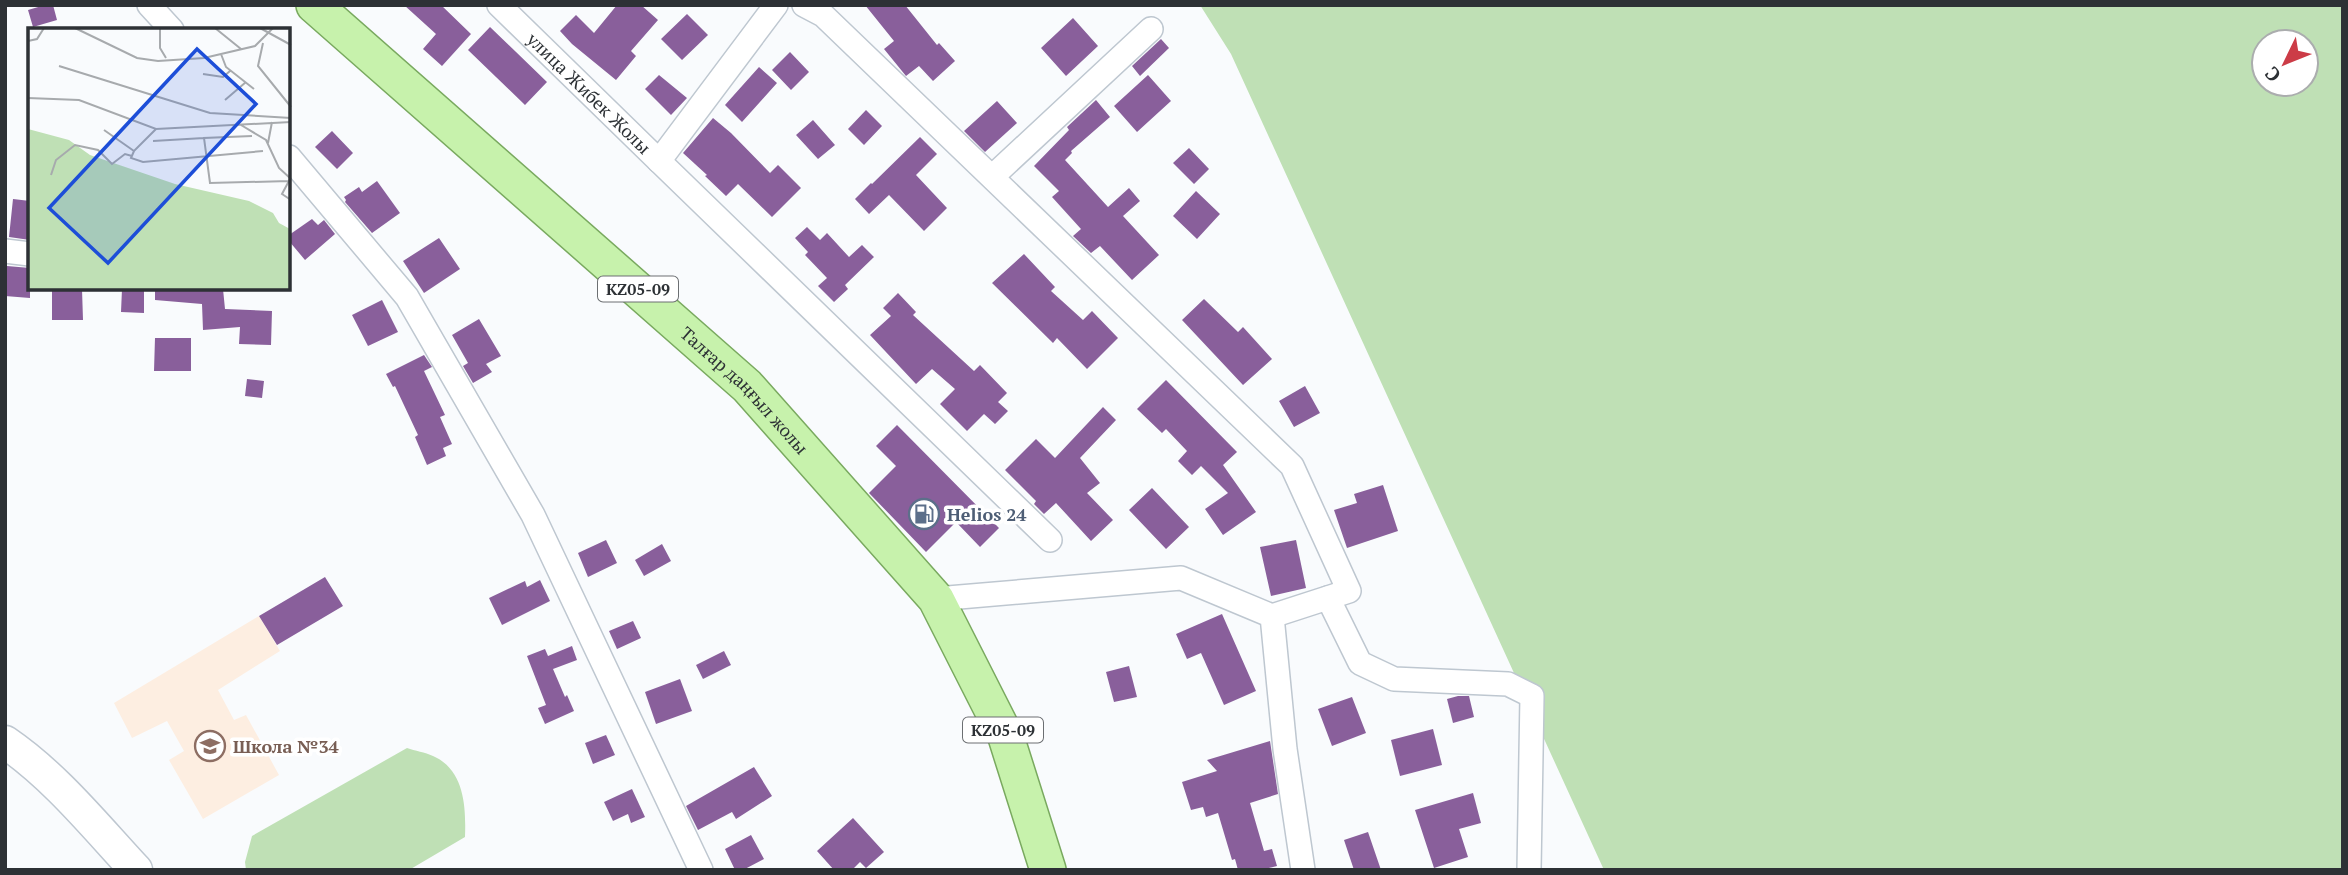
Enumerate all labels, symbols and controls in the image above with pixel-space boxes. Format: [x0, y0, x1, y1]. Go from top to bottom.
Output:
street label: улица Жибек Жолы [521, 26, 656, 159]
inset map [28, 28, 290, 290]
north arrow [2250, 28, 2320, 98]
text: С [2259, 62, 2286, 88]
road number: KZ05-09 [598, 276, 678, 302]
street label: Талғар даңғыл жолы [675, 321, 814, 459]
fuel station icon: Helios 24 [907, 497, 941, 531]
place label: Helios 24 [947, 502, 1027, 526]
road number: KZ05-09 [963, 718, 1043, 743]
school or university icon: Школа №34 [193, 729, 227, 763]
place label: Школа №34 [233, 734, 340, 758]

